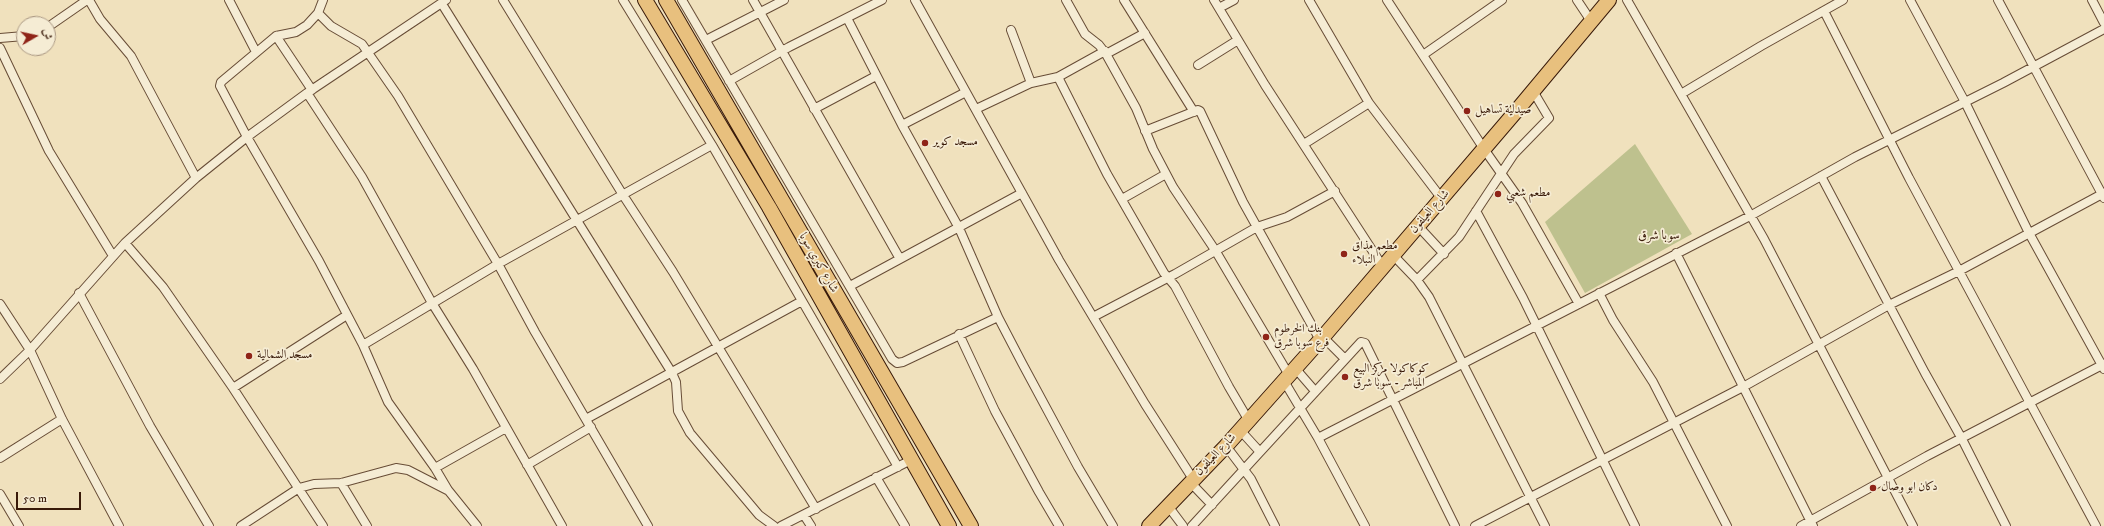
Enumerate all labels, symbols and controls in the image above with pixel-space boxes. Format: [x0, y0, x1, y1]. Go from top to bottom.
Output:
north arrow [16, 16, 56, 56]
text: ش [39, 28, 55, 41]
place label: صيدلية تساهيل [1475, 104, 1531, 118]
marker: صيدلية تساهيل [1462, 106, 1472, 116]
place label: مسجد كوير [933, 136, 978, 150]
marker: مسجد كوير [920, 138, 930, 148]
street label: شارع العيلفون [1407, 187, 1453, 237]
place label: مطعم شعبي [1506, 187, 1550, 201]
marker: مطعم شعبي [1493, 189, 1503, 199]
district label: سوبا شرق [1638, 228, 1680, 244]
street label: شارع كبري سوبا [795, 231, 841, 295]
place label: مطعم مذاق النبلاء [1352, 240, 1398, 268]
marker: مطعم مذاق النبلاء [1339, 249, 1349, 259]
place label: بنك الخرطوم فرع سوبا شرق [1274, 323, 1329, 351]
marker: بنك الخرطوم فرع سوبا شرق [1261, 332, 1271, 342]
place label: مسجد الشمالية [257, 349, 313, 363]
marker: مسجد الشمالية [244, 351, 254, 361]
place label: كوكاكولا مركز البيع المباشر - سوبا شرق [1353, 363, 1429, 391]
marker: كوكاكولا مركز البيع المباشر - سوبا شرق [1340, 372, 1350, 382]
street label: شارع العيلفون [1192, 431, 1240, 479]
place label: دكان ابو وصال [1881, 481, 1938, 495]
marker: دكان ابو وصال [1868, 483, 1878, 493]
scale bar [18, 484, 83, 510]
text: 50 m [23, 491, 47, 506]

